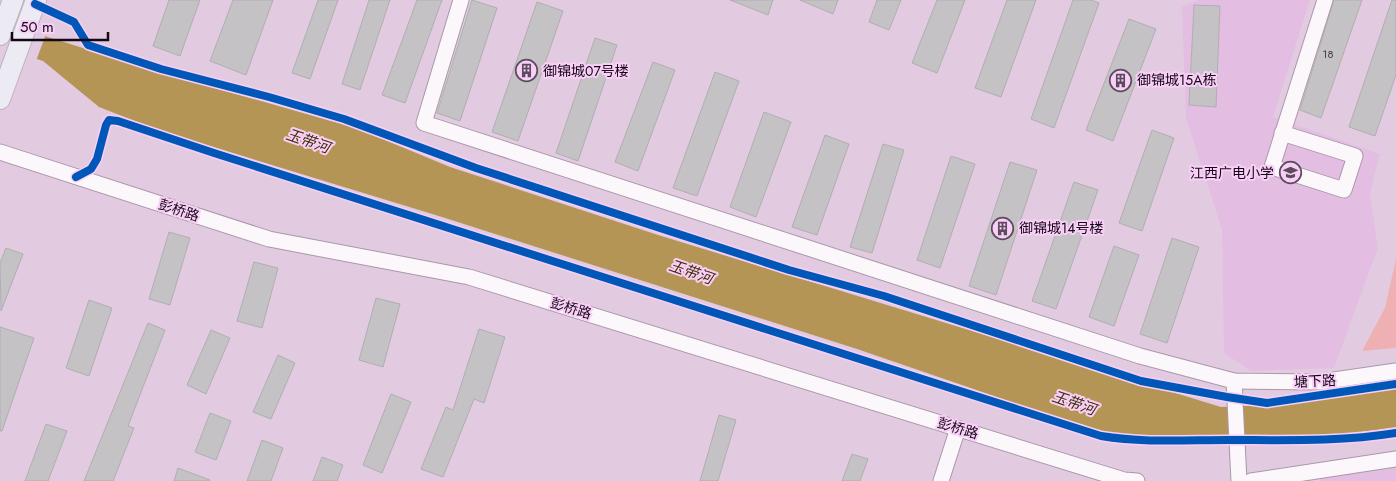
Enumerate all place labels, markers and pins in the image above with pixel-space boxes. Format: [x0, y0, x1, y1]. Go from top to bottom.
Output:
building icon: 御锦城07号楼 [515, 59, 539, 83]
place label: 御锦城07号楼 [543, 61, 629, 81]
building icon: 御锦城15A栋 [1109, 68, 1133, 92]
place label: 御锦城15A栋 [1137, 70, 1216, 90]
school or university icon: 江西广电小学 [1278, 161, 1302, 185]
place label: 江西广电小学 [1190, 163, 1274, 183]
building icon: 御锦城14号楼 [991, 216, 1015, 240]
place label: 御锦城14号楼 [1019, 218, 1103, 238]

